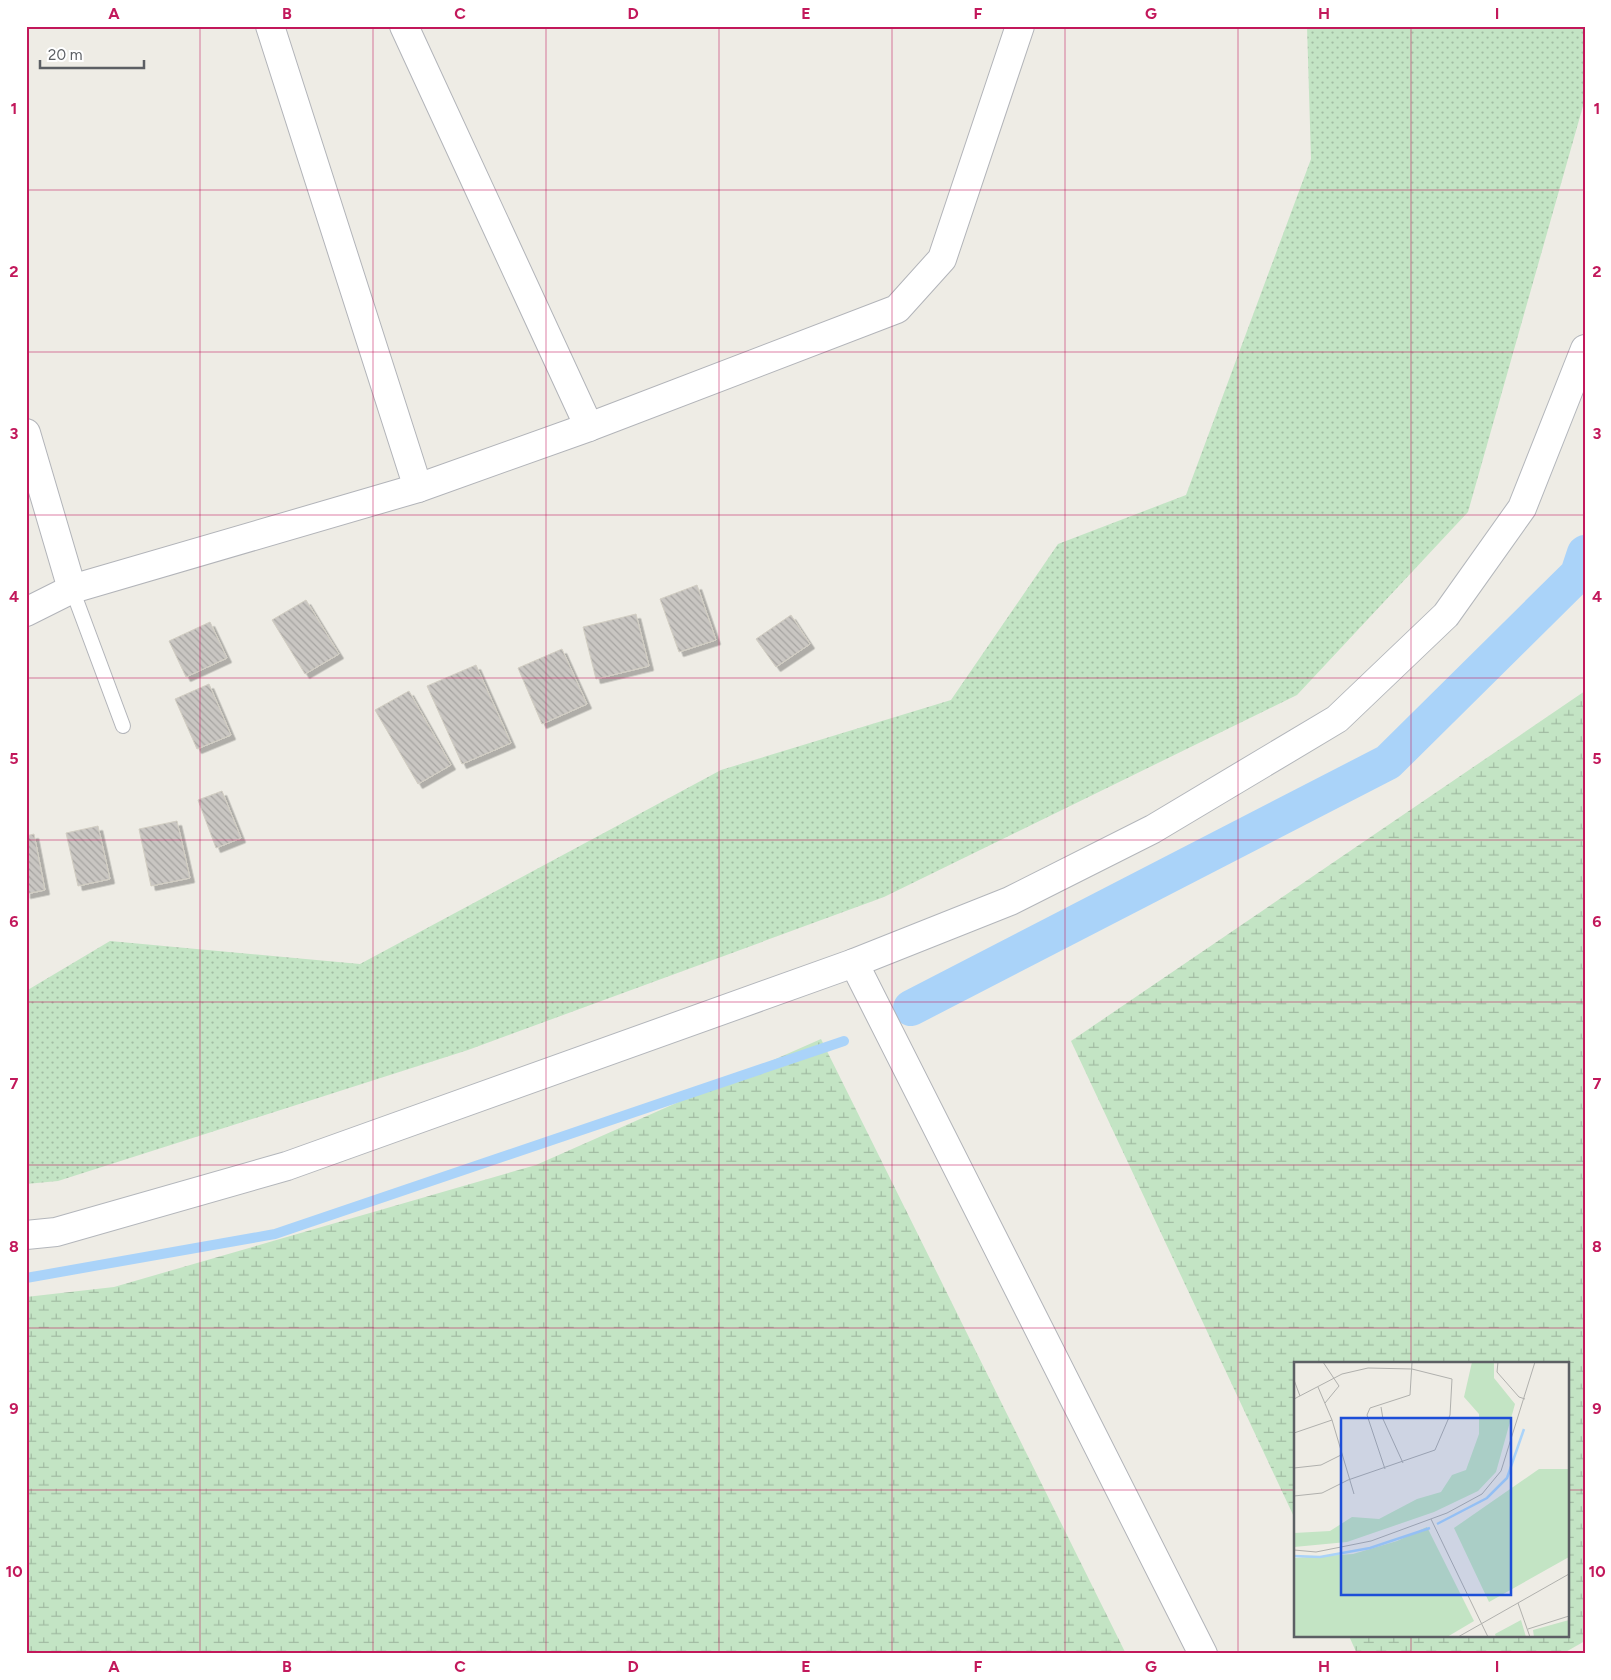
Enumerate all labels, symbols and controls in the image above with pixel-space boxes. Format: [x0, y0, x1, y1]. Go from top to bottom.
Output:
text: A [108, 4, 120, 23]
text: B [282, 4, 292, 23]
text: C [454, 4, 466, 23]
text: D [627, 4, 639, 23]
text: E [801, 4, 811, 23]
text: F [974, 4, 983, 23]
text: G [1145, 4, 1157, 23]
text: H [1318, 4, 1330, 23]
text: I [1495, 4, 1499, 23]
scale bar [40, 38, 144, 70]
text: 20 m [48, 46, 82, 64]
text: 1 [11, 99, 17, 118]
text: 1 [1594, 99, 1600, 118]
text: 2 [9, 262, 19, 281]
text: 2 [1592, 262, 1602, 281]
text: 3 [10, 424, 19, 443]
text: 3 [1593, 424, 1602, 443]
text: 4 [9, 587, 19, 606]
text: 4 [1592, 587, 1602, 606]
text: 5 [9, 749, 19, 768]
text: 5 [1592, 749, 1602, 768]
text: 6 [9, 912, 19, 931]
text: 6 [1592, 912, 1602, 931]
text: 7 [10, 1074, 19, 1093]
text: 7 [1593, 1074, 1602, 1093]
text: 8 [9, 1237, 19, 1256]
text: 8 [1592, 1237, 1602, 1256]
inset map [1294, 1362, 1568, 1638]
text: 9 [9, 1399, 19, 1418]
text: 9 [1592, 1399, 1602, 1418]
text: 10 [5, 1562, 23, 1581]
text: 10 [1588, 1562, 1606, 1581]
text: A [108, 1657, 120, 1676]
text: B [282, 1657, 292, 1676]
text: C [454, 1657, 466, 1676]
text: D [627, 1657, 639, 1676]
text: E [801, 1657, 811, 1676]
text: F [974, 1657, 983, 1676]
text: G [1145, 1657, 1157, 1676]
text: H [1318, 1657, 1330, 1676]
text: I [1495, 1657, 1499, 1676]

